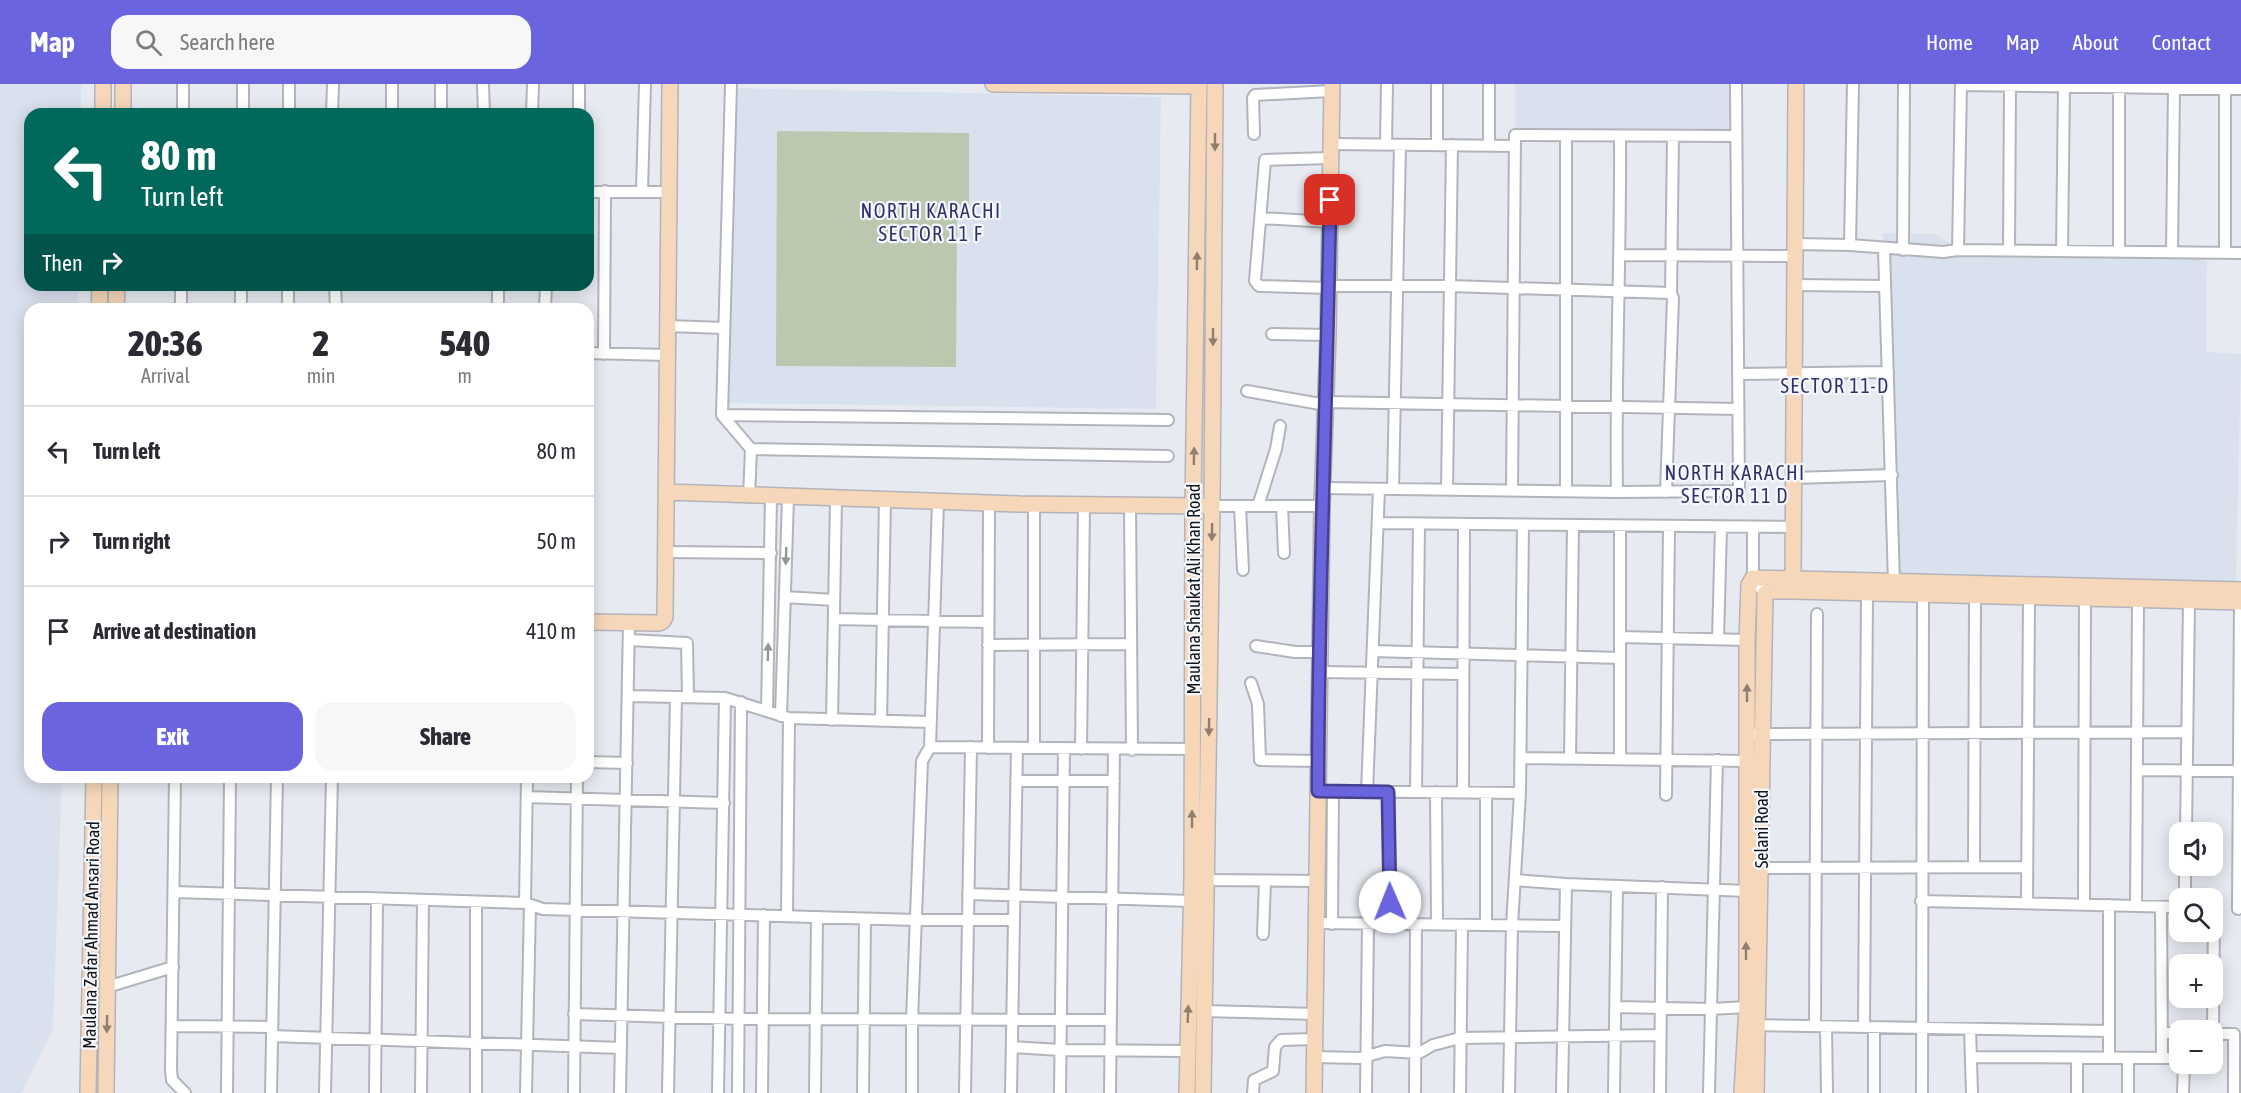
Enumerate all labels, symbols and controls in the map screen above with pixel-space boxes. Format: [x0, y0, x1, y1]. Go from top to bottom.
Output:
search box [111, 15, 531, 69]
text: Map [30, 26, 75, 58]
icon: search [132, 26, 165, 59]
text: Search here [180, 29, 275, 55]
text: Home [1926, 30, 1973, 54]
text: Map [2006, 30, 2040, 54]
text: About [2073, 30, 2119, 54]
text: Contact [2152, 30, 2211, 54]
text: 80 m [141, 131, 216, 179]
icon: left [42, 132, 120, 210]
one-way arrow [1210, 133, 1220, 152]
pin [1304, 174, 1355, 225]
text: Turn left [141, 181, 224, 212]
icon: arrive [1313, 183, 1346, 216]
district label: NORTH KARACHI SECTOR 11 F [860, 199, 1002, 245]
icon: right [95, 246, 128, 279]
text: Then [42, 250, 83, 276]
one-way arrow [1192, 251, 1202, 270]
text: 20:36 [128, 322, 203, 364]
text: 2 [313, 322, 329, 364]
text: 540 [439, 322, 490, 364]
one-way arrow [1208, 328, 1218, 347]
text: Arrival [141, 364, 190, 387]
text: min [307, 364, 335, 387]
text: m [457, 364, 472, 387]
district label: SECTOR 11-D [1780, 374, 1890, 397]
icon: left [42, 435, 75, 468]
text: Turn left [93, 438, 160, 464]
text: 80 m [536, 438, 576, 464]
one-way arrow [1189, 446, 1199, 465]
district label: NORTH KARACHI SECTOR 11 D [1664, 461, 1806, 507]
street label: Maulana Shaukat Ali Khan Road [1183, 484, 1204, 694]
one-way arrow [1207, 523, 1216, 542]
icon: right [42, 525, 75, 558]
text: Turn right [93, 528, 170, 554]
text: 50 m [536, 528, 576, 554]
one-way arrow [781, 546, 791, 565]
icon: arrive [42, 615, 75, 648]
text: Arrive at destination [93, 618, 256, 644]
text: 410 m [526, 618, 576, 644]
one-way arrow [764, 643, 773, 662]
one-way arrow [1742, 683, 1752, 702]
button: Exit [42, 702, 303, 771]
button: Share [315, 702, 576, 771]
one-way arrow [1204, 718, 1214, 737]
street label: Selani Road [1751, 790, 1772, 868]
one-way arrow [1187, 809, 1197, 828]
street label: Maulana Zafar Ahmad Ansari Road [79, 821, 103, 1049]
map controls [2169, 822, 2223, 1074]
button: sound [2169, 822, 2223, 876]
position arrow [1358, 870, 1422, 934]
button: search [2169, 888, 2223, 942]
one-way arrow [1741, 941, 1751, 960]
button: + [2169, 954, 2223, 1008]
one-way arrow [1183, 1004, 1193, 1023]
one-way arrow [102, 1015, 112, 1034]
button: − [2169, 1020, 2223, 1074]

